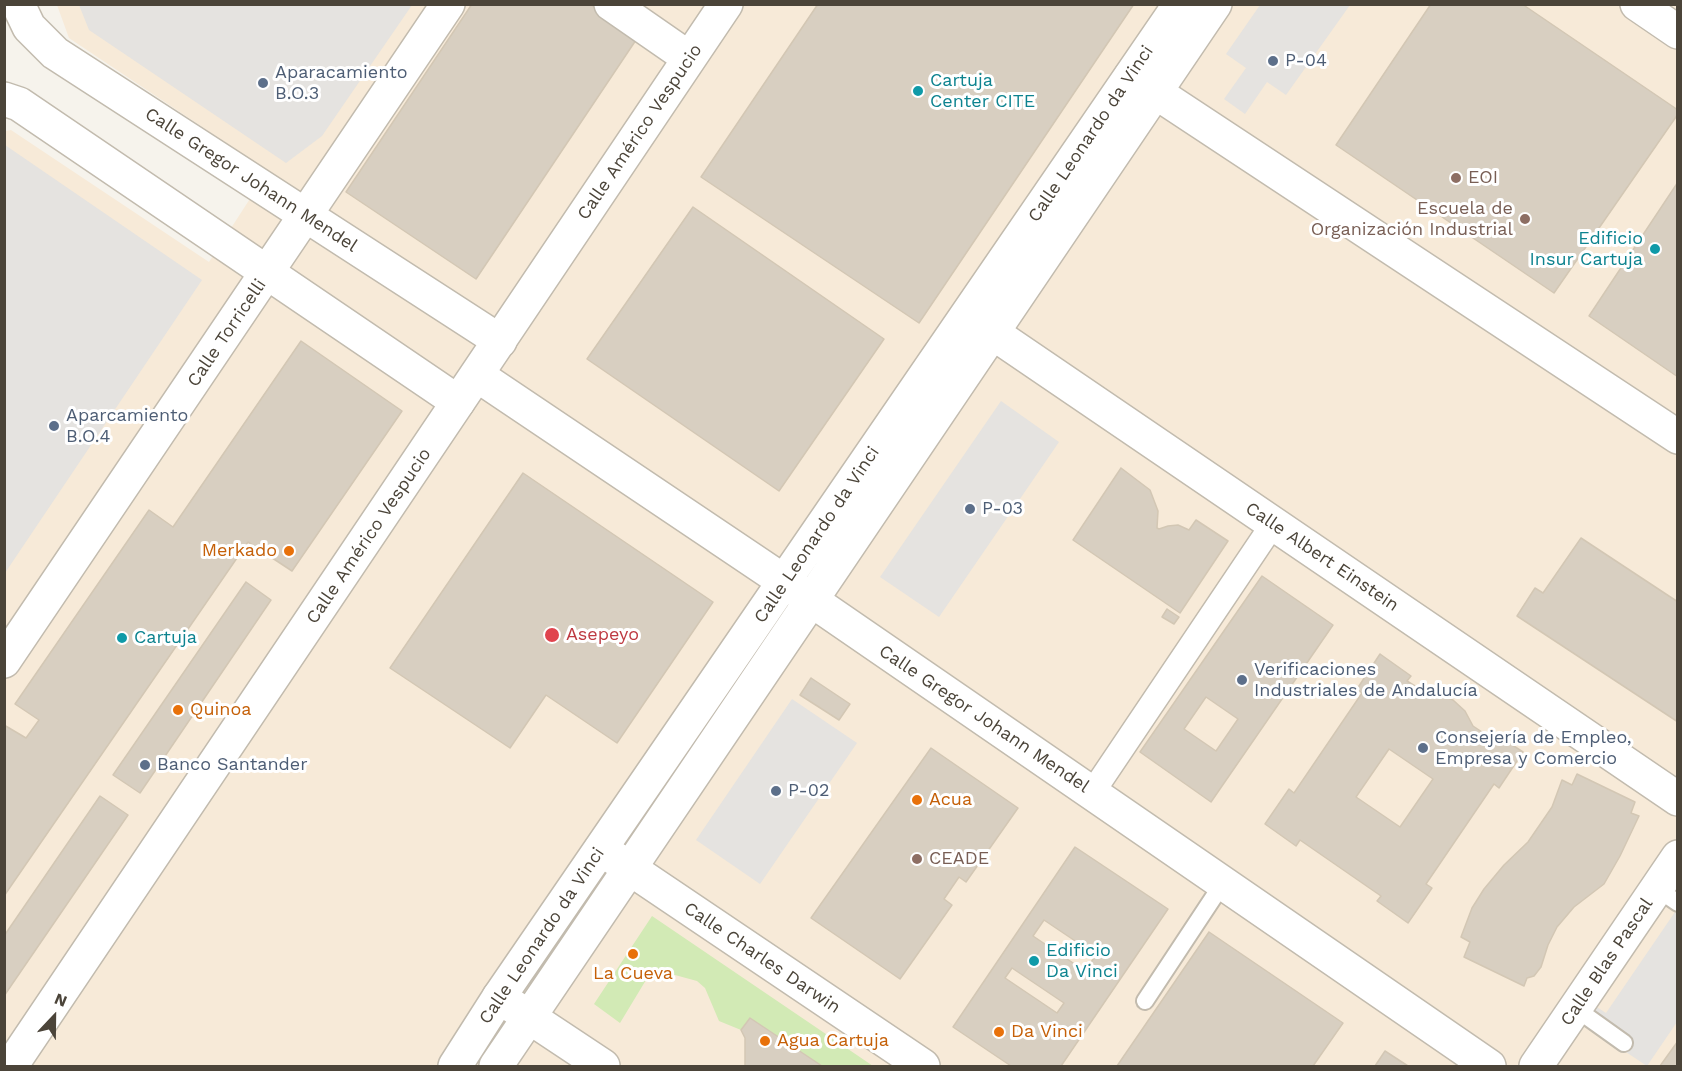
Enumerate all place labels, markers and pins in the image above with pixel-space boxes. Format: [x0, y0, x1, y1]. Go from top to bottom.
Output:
place label: P-04 [1285, 50, 1327, 72]
marker: P-04 [1266, 54, 1280, 68]
place label: Aparacamiento B.O.3 [275, 62, 408, 104]
place label: Cartuja Center CITE [930, 70, 1035, 112]
marker: Aparacamiento B.O.3 [256, 76, 270, 90]
marker: Cartuja Center CITE [911, 84, 925, 98]
place label: EOI [1468, 167, 1498, 189]
marker: EOI [1449, 171, 1463, 185]
place label: Escuela de Organización Industrial [1311, 198, 1513, 240]
marker: Escuela de Organización Industrial [1518, 212, 1532, 226]
place label: Edificio Insur Cartuja [1530, 228, 1643, 270]
marker: Edificio Insur Cartuja [1648, 242, 1662, 256]
place label: Aparcamiento B.O.4 [66, 405, 188, 448]
marker: Aparcamiento B.O.4 [47, 419, 61, 433]
place label: P-03 [982, 498, 1023, 520]
marker: P-03 [963, 502, 977, 516]
place label: Merkado [202, 540, 277, 562]
marker: Merkado [282, 544, 296, 558]
place label: Asepeyo [566, 624, 639, 646]
marker: Asepeyo [543, 626, 561, 644]
place label: Cartuja [134, 627, 197, 649]
marker: Cartuja [115, 631, 129, 645]
place label: Verificaciones Industriales de Andalucía [1254, 659, 1478, 702]
marker: Verificaciones Industriales de Andalucía [1235, 673, 1249, 687]
place label: Quinoa [190, 699, 251, 721]
marker: Quinoa [171, 703, 185, 717]
place label: Consejería de Empleo, Empresa y Comercio [1435, 727, 1632, 770]
marker: Consejería de Empleo, Empresa y Comercio [1416, 741, 1430, 755]
place label: Banco Santander [157, 754, 308, 776]
marker: Banco Santander [138, 758, 152, 772]
place label: P-02 [788, 780, 829, 802]
marker: P-02 [769, 784, 783, 798]
place label: Acua [929, 789, 972, 811]
marker: Acua [910, 793, 924, 807]
place label: CEADE [929, 848, 989, 870]
marker: CEADE [910, 852, 924, 866]
place label: Edificio Da Vinci [1046, 940, 1118, 982]
marker: La Cueva [626, 947, 640, 961]
marker: Edificio Da Vinci [1027, 954, 1041, 968]
place label: La Cueva [593, 963, 673, 985]
place label: Da Vinci [1011, 1021, 1083, 1043]
marker: Da Vinci [992, 1025, 1006, 1039]
place label: Agua Cartuja [777, 1030, 889, 1052]
marker: Agua Cartuja [758, 1034, 772, 1048]

